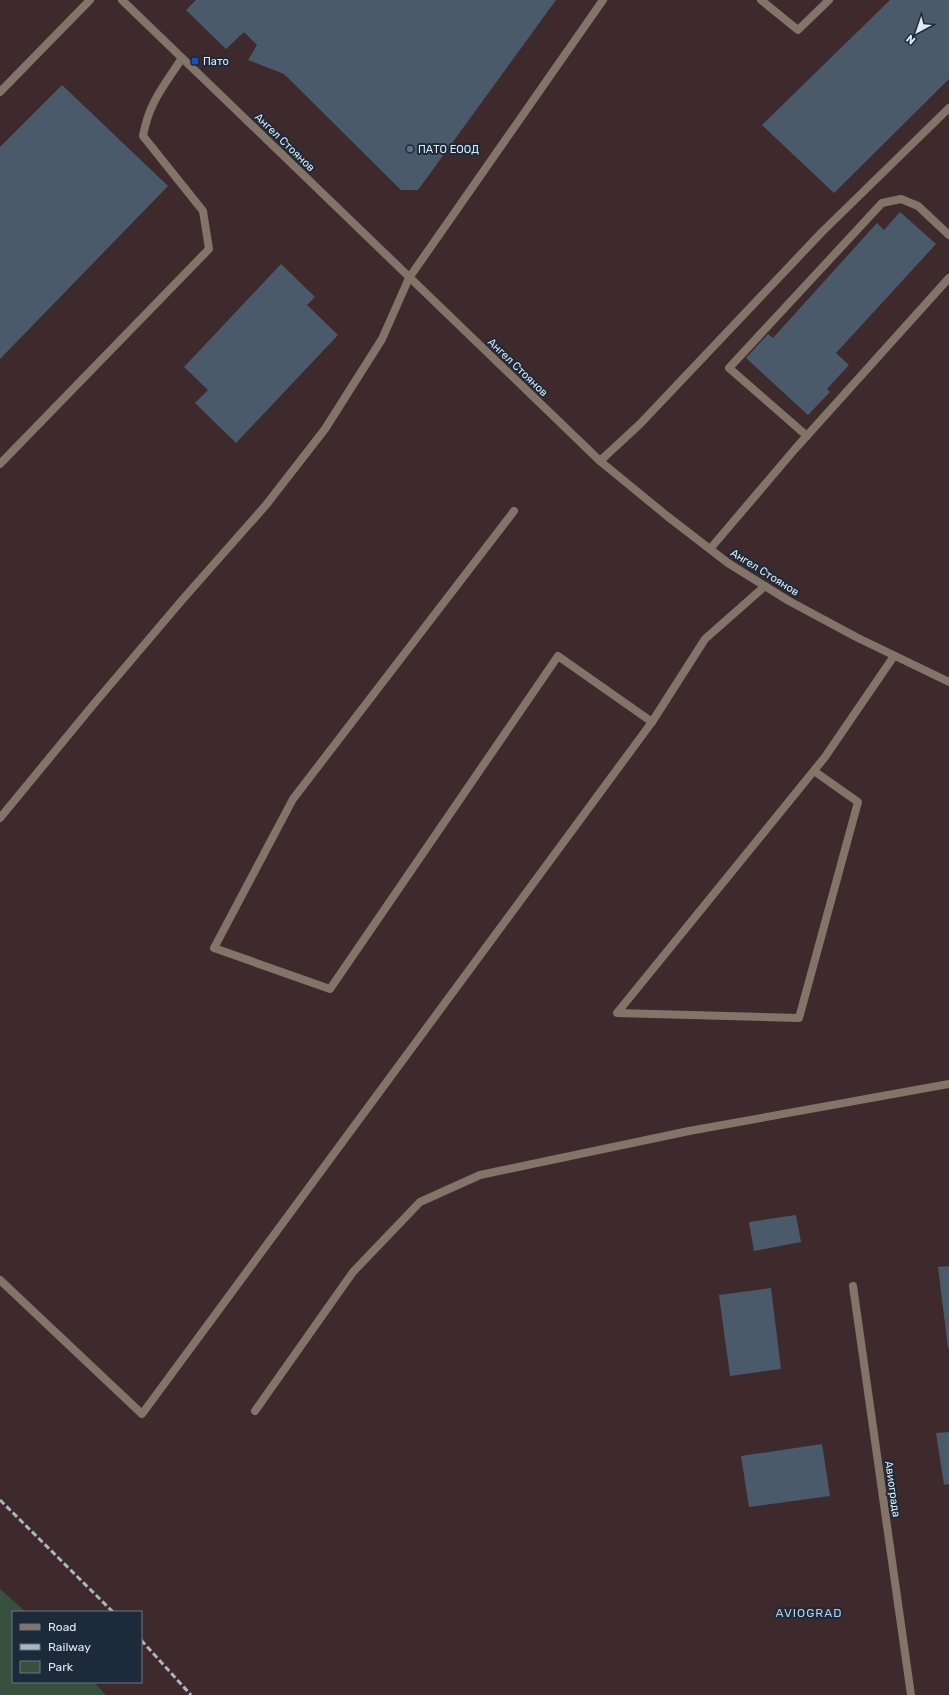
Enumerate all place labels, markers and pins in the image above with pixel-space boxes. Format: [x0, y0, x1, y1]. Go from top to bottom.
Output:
place label: Пато [203, 55, 229, 68]
marker: Пато [190, 56, 200, 66]
place label: ПАТО ЕООД [418, 143, 479, 156]
marker: ПАТО ЕООД [405, 144, 415, 154]

